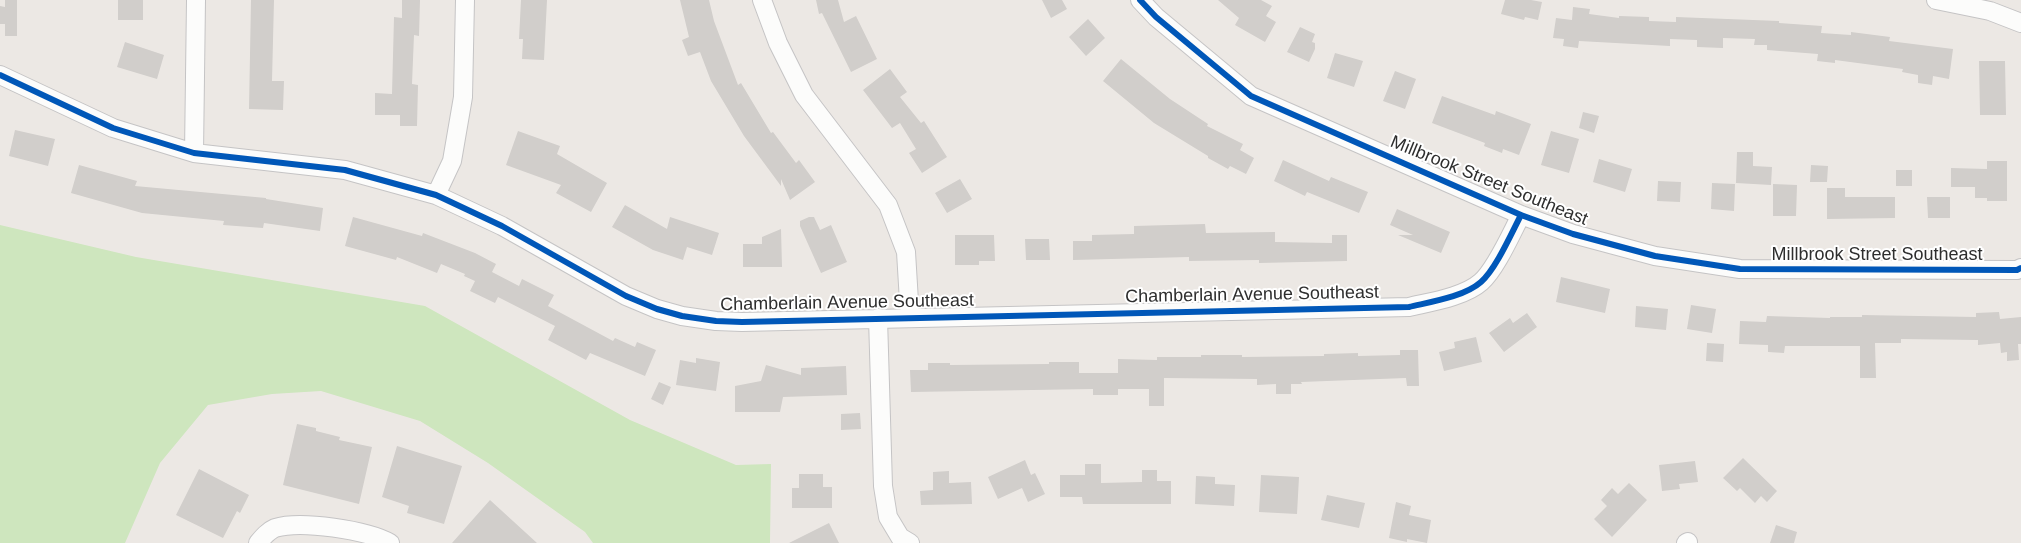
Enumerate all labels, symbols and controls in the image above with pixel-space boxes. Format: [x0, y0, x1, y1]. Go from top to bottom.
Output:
street label: Millbrook Street Southeast [1387, 131, 1591, 231]
street label: Millbrook Street Southeast [1771, 244, 1983, 266]
street label: Chamberlain Avenue Southeast [1125, 282, 1379, 308]
street label: Chamberlain Avenue Southeast [720, 290, 974, 316]

